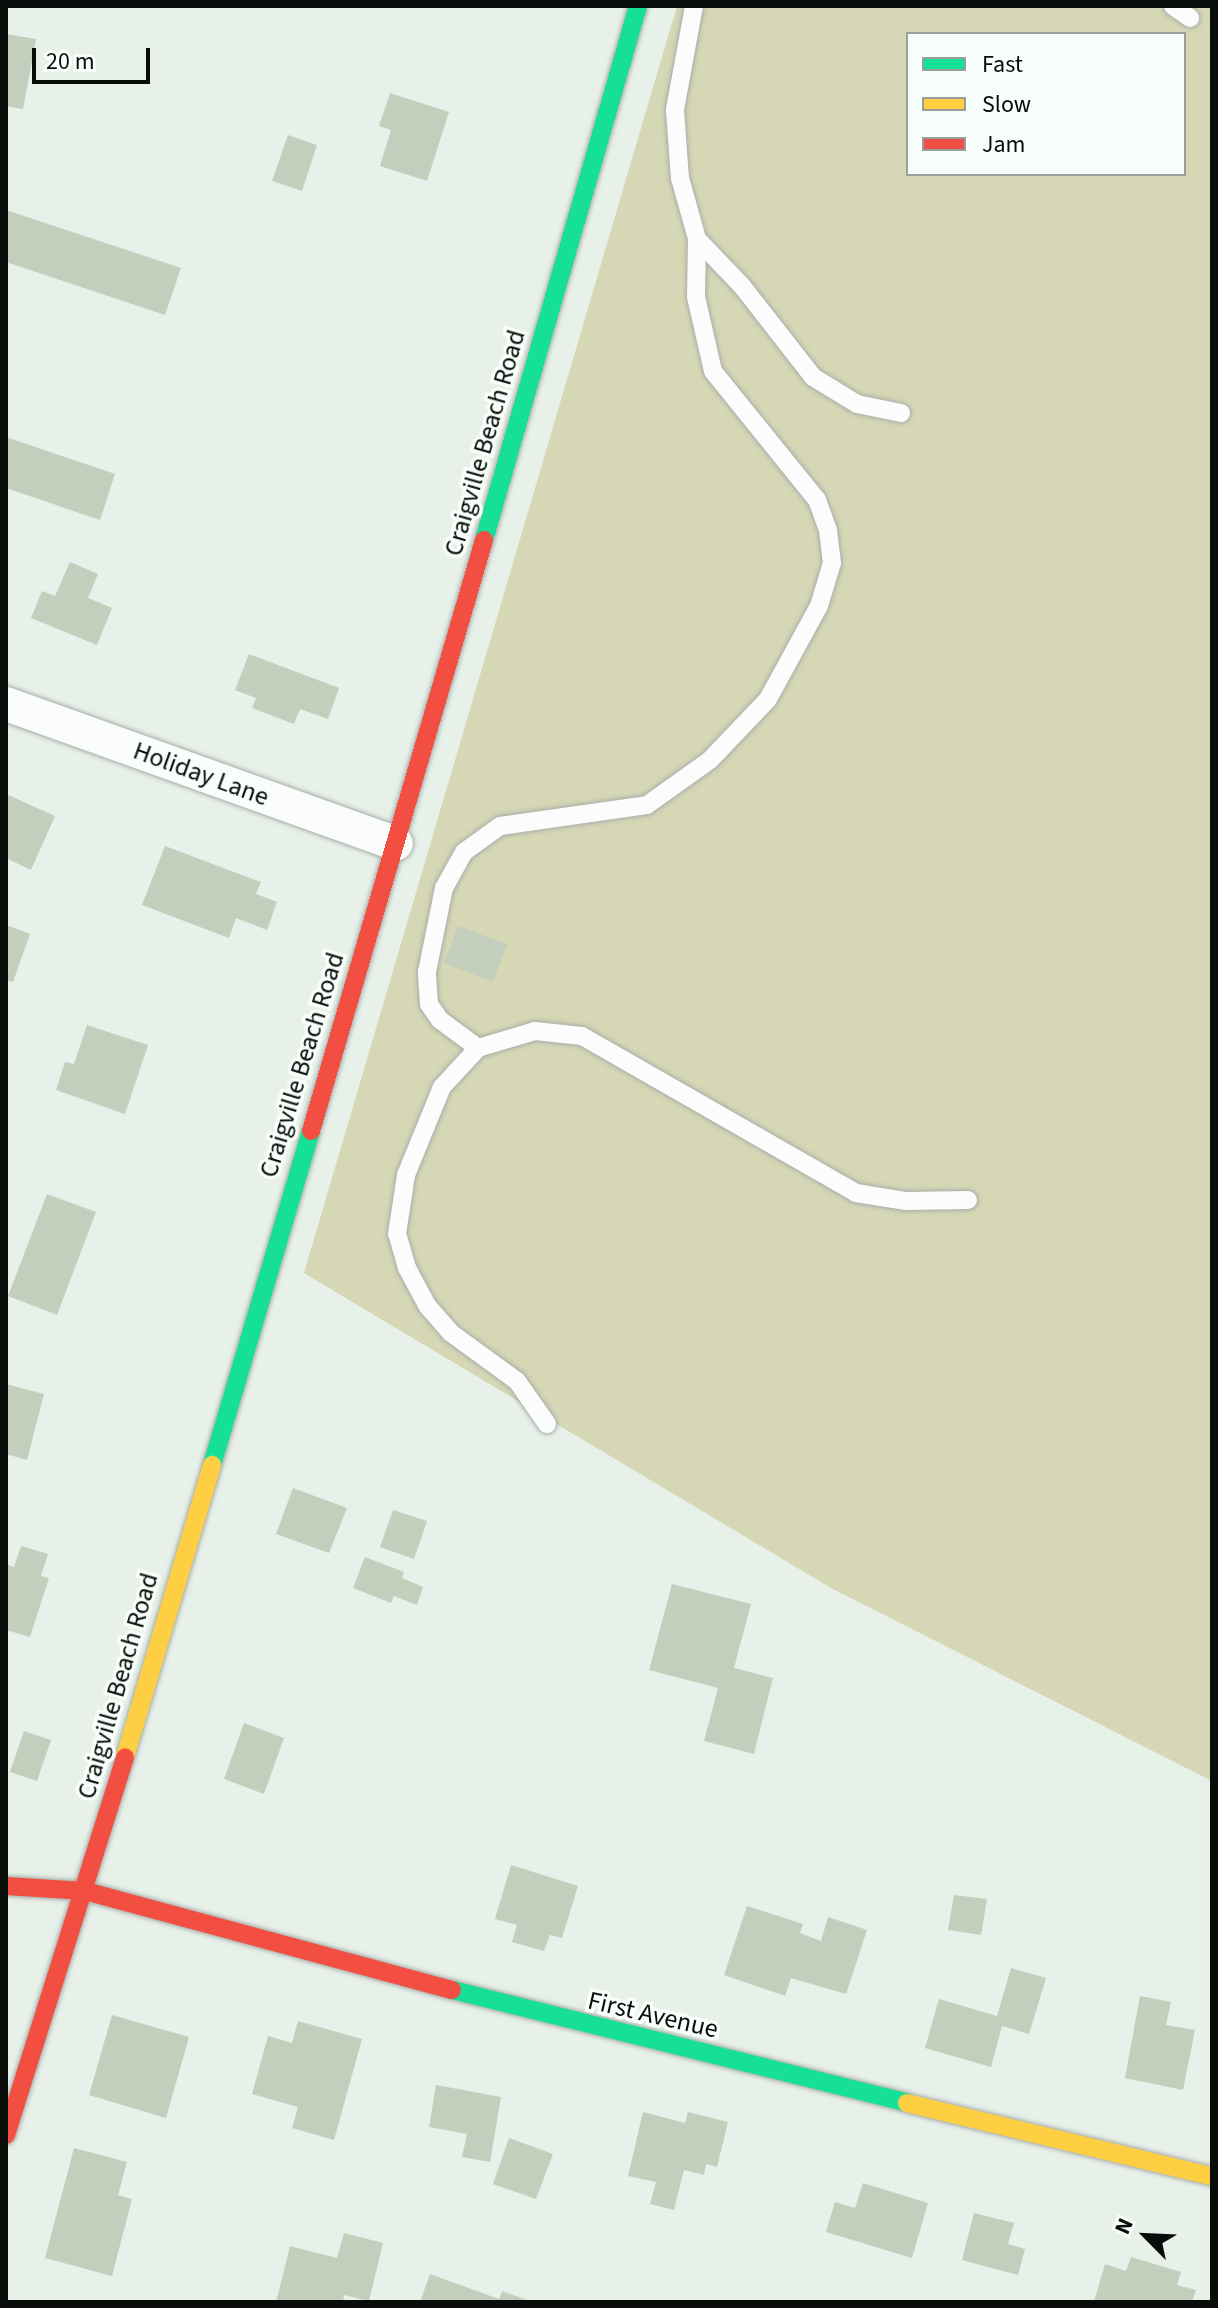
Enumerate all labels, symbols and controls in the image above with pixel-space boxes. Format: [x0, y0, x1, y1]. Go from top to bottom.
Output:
scale bar [36, 32, 154, 82]
legend [906, 32, 1186, 176]
text: 20 m [46, 44, 95, 79]
text: Fast [982, 47, 1023, 82]
text: Slow [982, 87, 1031, 122]
text: Jam [982, 127, 1026, 162]
street label: Craigville Beach Road [438, 326, 532, 560]
street label: Holiday Lane [129, 735, 273, 813]
street label: Craigville Beach Road [253, 949, 351, 1181]
street label: Craigville Beach Road [71, 1569, 165, 1803]
street label: First Avenue [585, 1985, 721, 2045]
north arrow [1106, 2196, 1186, 2276]
text: N [1106, 2213, 1142, 2239]

